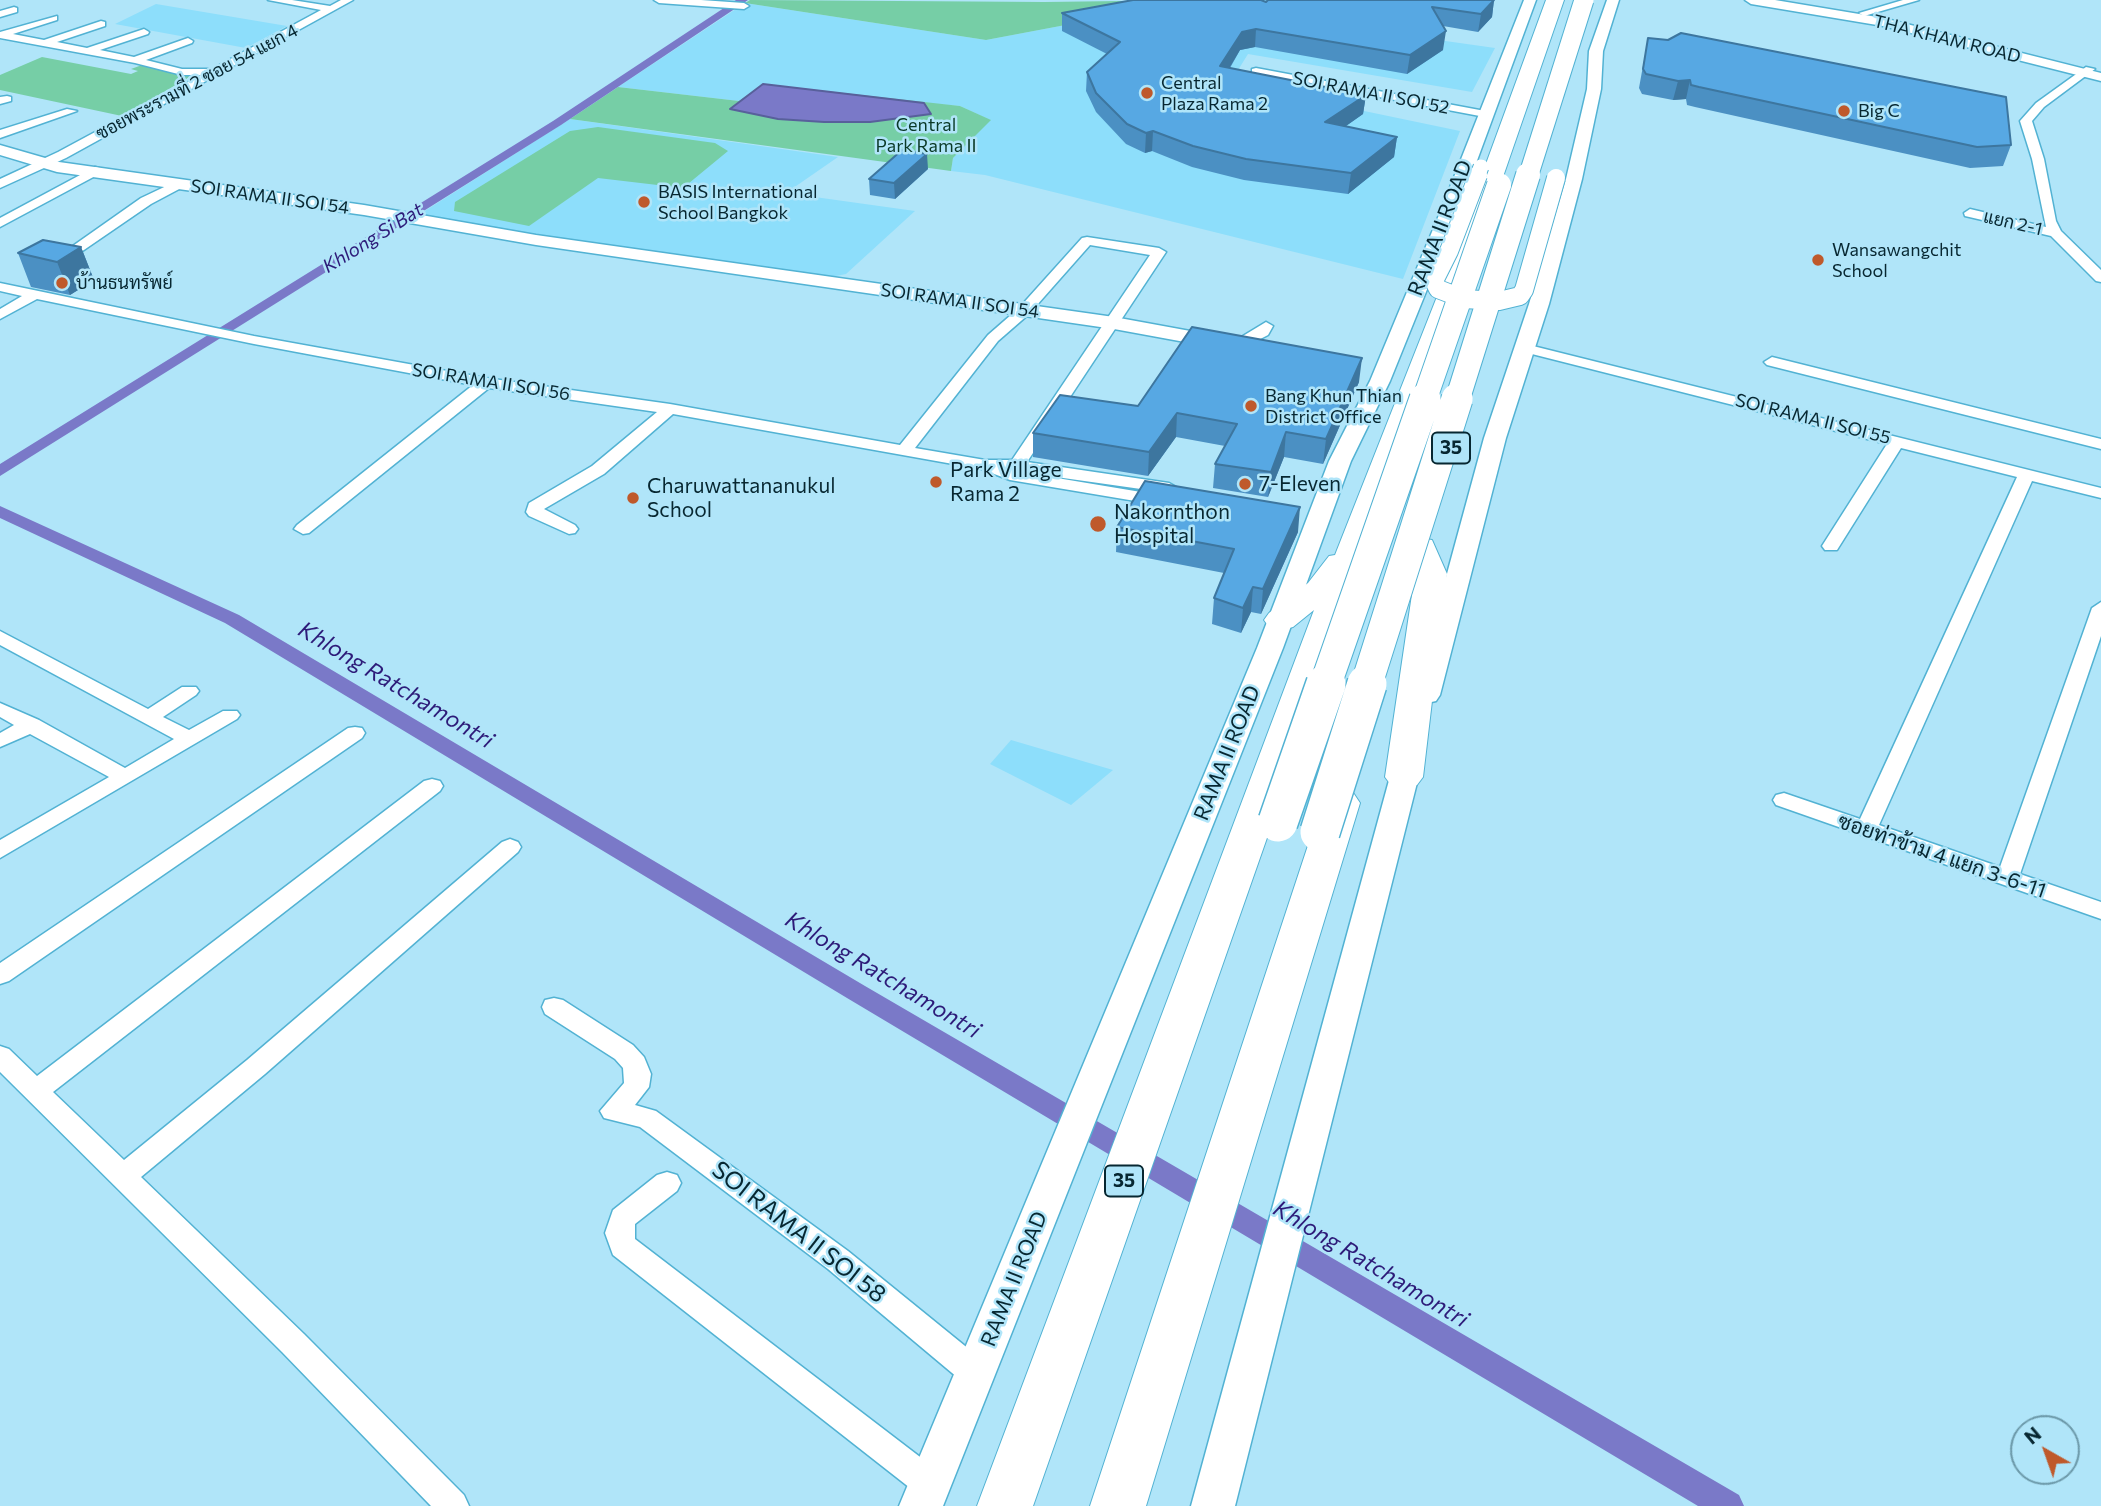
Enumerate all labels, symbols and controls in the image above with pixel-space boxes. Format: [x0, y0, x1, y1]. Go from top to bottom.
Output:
street label: THA KHAM ROAD [1871, 10, 2023, 68]
street label: ซอยพระรามที่ 2 ซอย 54 แยก 4 [92, 19, 302, 145]
street label: SOI RAMA II SOI 52 [1291, 67, 1451, 119]
place label: Central Plaza Rama 2 [1161, 72, 1268, 114]
marker: Central Plaza Rama 2 [1139, 85, 1155, 101]
place label: Big C [1858, 100, 1900, 122]
marker: Big C [1836, 103, 1852, 119]
park label: Central Park Rama II [875, 114, 977, 156]
street label: RAMA II ROAD [1403, 157, 1477, 299]
street label: SOI RAMA II SOI 54 [189, 175, 351, 219]
place label: BASIS International School Bangkok [658, 181, 818, 224]
marker: BASIS International School Bangkok [636, 194, 652, 210]
water label: Khlong Si Bat [318, 198, 428, 278]
street label: แยก 2-1 [1981, 206, 2045, 240]
place label: Wansawangchit School [1832, 239, 1961, 282]
marker: Wansawangchit School [1810, 252, 1826, 268]
place label: บ้านธนทรัพย์ [76, 272, 173, 294]
marker: บ้านธนทรัพย์ [54, 275, 70, 291]
street label: SOI RAMA II SOI 54 [879, 279, 1041, 323]
street label: SOI RAMA II SOI 56 [410, 359, 572, 405]
place label: Bang Khun Thian District Office [1265, 385, 1402, 428]
street label: SOI RAMA II SOI 55 [1733, 389, 1893, 449]
marker: Bang Khun Thian District Office [1243, 398, 1259, 414]
road number: 35 [1432, 432, 1470, 463]
place label: Park Village Rama 2 [950, 457, 1062, 507]
place label: 7-Eleven [1259, 471, 1341, 497]
place label: Charuwattananukul School [647, 473, 836, 523]
marker: Park Village Rama 2 [928, 474, 944, 490]
marker: 7-Eleven [1237, 476, 1253, 492]
marker: Charuwattananukul School [625, 490, 641, 506]
place label: Nakornthon Hospital [1114, 499, 1230, 549]
marker: Nakornthon Hospital [1088, 514, 1108, 534]
water label: Khlong Ratchamontri [293, 616, 499, 754]
street label: RAMA II ROAD [1189, 682, 1265, 824]
street label: ซอยท่าข้าม 4 แยก 3-6-11 [1835, 809, 2049, 903]
water label: Khlong Ratchamontri [780, 906, 986, 1044]
street label: SOI RAMA II SOI 58 [706, 1155, 892, 1309]
road number: 35 [1105, 1166, 1143, 1196]
water label: Khlong Ratchamontri [1268, 1195, 1474, 1333]
street label: RAMA II ROAD [976, 1208, 1052, 1350]
north arrow [2010, 1415, 2080, 1485]
text: N [2020, 1422, 2045, 1448]

